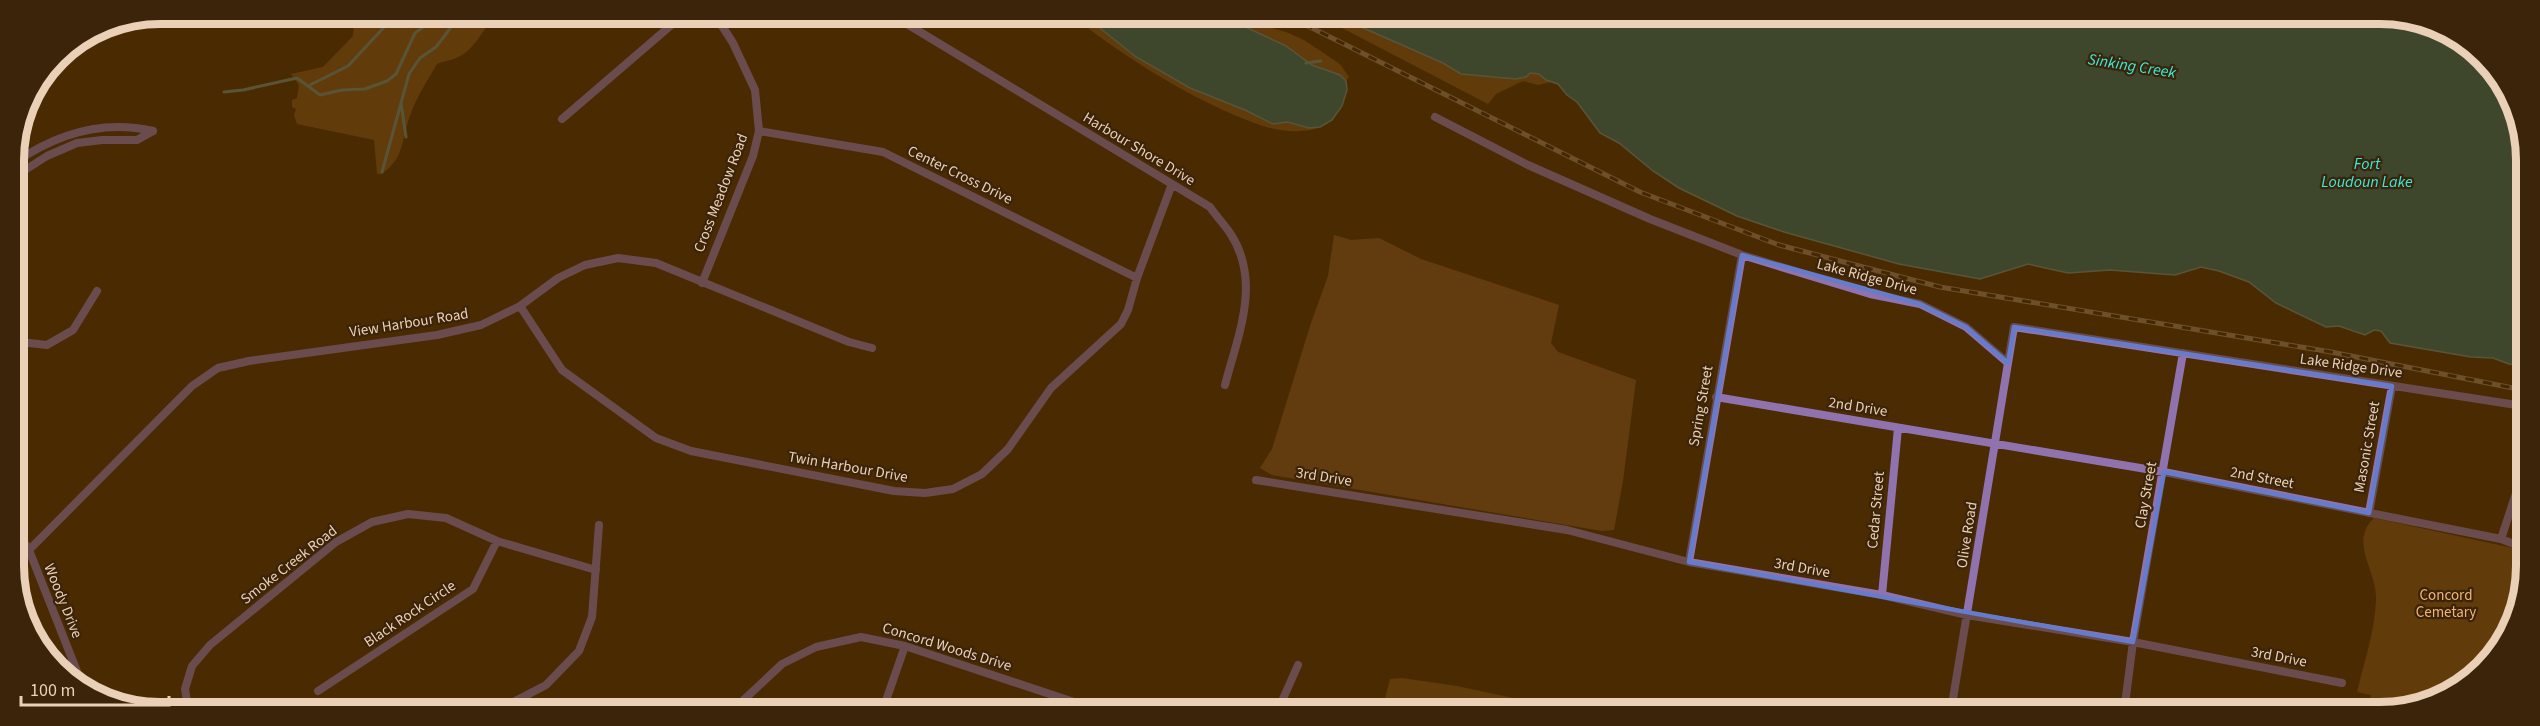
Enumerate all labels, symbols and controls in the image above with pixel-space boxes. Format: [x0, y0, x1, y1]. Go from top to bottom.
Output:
water label: Sinking Creek [2086, 48, 2178, 84]
street label: Harbour Shore Drive [1079, 107, 1199, 191]
street label: Cross Meadow Road [689, 131, 753, 255]
street label: Center Cross Drive [904, 140, 1016, 210]
water label: Fort Loudoun Lake [2321, 153, 2413, 193]
street label: Lake Ridge Drive [1814, 253, 1920, 301]
street label: View Harbour Road [348, 303, 470, 343]
street label: Lake Ridge Drive [2298, 348, 2404, 384]
street label: Spring Street [1684, 364, 1718, 448]
street label: 2nd Drive [1827, 392, 1889, 422]
street label: Masonic Street [2349, 400, 2385, 494]
street label: Twin Harbour Drive [787, 446, 909, 488]
street label: Clay Street [2130, 460, 2162, 530]
street label: 3rd Drive [1295, 462, 1353, 492]
street label: 2nd Street [2228, 462, 2296, 494]
street label: Cedar Street [1862, 470, 1890, 550]
street label: Olive Road [1951, 500, 1983, 570]
street label: Smoke Creek Road [236, 521, 342, 609]
street label: 3rd Drive [1772, 553, 1832, 583]
street label: Woody Drive [38, 560, 88, 642]
street label: Black Rock Circle [360, 575, 460, 653]
park label: Concord Cemetary [2416, 585, 2476, 623]
street label: Concord Woods Drive [880, 617, 1014, 677]
street label: 3rd Drive [2249, 641, 2309, 673]
scale bar [21, 669, 170, 707]
text: 100 m [30, 678, 75, 703]

